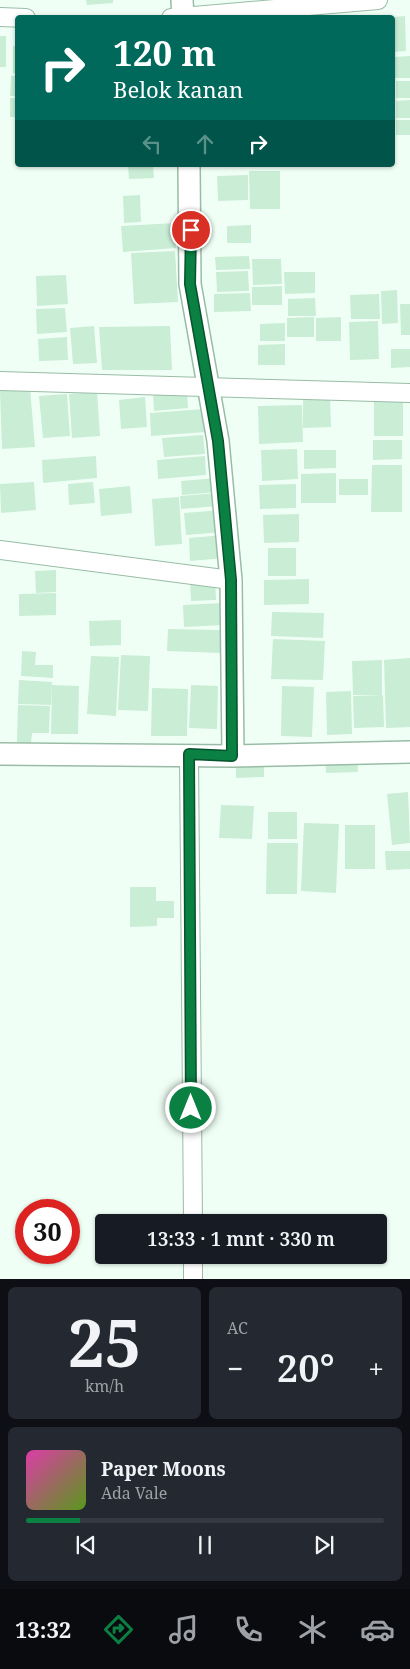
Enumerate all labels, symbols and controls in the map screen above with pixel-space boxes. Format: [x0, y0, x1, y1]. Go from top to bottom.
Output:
text: 120 m [113, 29, 216, 76]
icon: right [30, 35, 95, 100]
text: Belok kanan [113, 74, 243, 104]
icon: left [138, 130, 166, 158]
icon: ahead [191, 130, 219, 158]
icon: right [244, 130, 272, 158]
pin [170, 209, 212, 251]
icon: arrive [177, 216, 205, 244]
position arrow [164, 1081, 216, 1133]
speed limit sign: 30 [15, 1199, 80, 1264]
text: 13:33 · 1 mnt · 330 m [147, 1226, 335, 1252]
text: 25 [68, 1298, 141, 1386]
text: AC [227, 1317, 248, 1339]
text: 20° [277, 1341, 335, 1393]
text: − [227, 1349, 243, 1387]
text: + [368, 1349, 384, 1387]
text: km/h [85, 1375, 124, 1397]
text: Paper Moons [101, 1456, 226, 1482]
text: Ada Vale [101, 1482, 167, 1504]
icon: previous [72, 1531, 100, 1559]
icon: pause [191, 1531, 219, 1559]
icon: next [310, 1531, 338, 1559]
icon: directions [101, 1612, 136, 1647]
icon: music [166, 1612, 201, 1647]
icon: phone [231, 1612, 266, 1647]
icon: climate [295, 1612, 330, 1647]
icon: car [360, 1612, 395, 1647]
text: 13:32 [15, 1614, 71, 1644]

